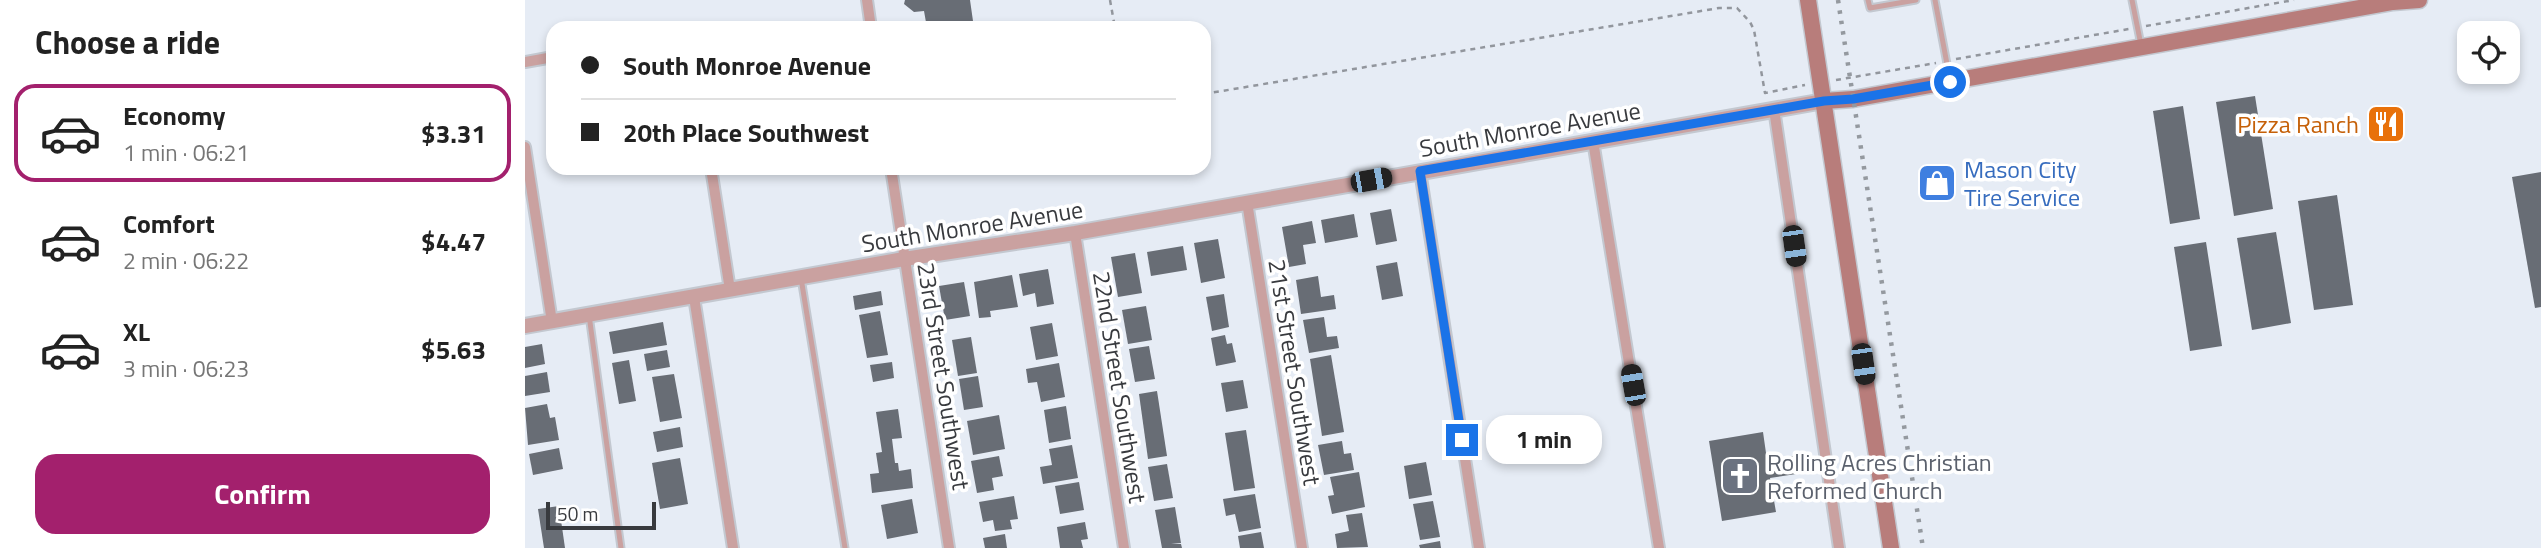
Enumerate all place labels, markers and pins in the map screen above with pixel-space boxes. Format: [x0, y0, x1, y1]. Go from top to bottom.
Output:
restaurant icon: Pizza Ranch [2365, 103, 2407, 145]
place label: Pizza Ranch [2237, 106, 2359, 142]
place label: Mason City Tire Service [1964, 151, 2080, 215]
shop icon: Mason City Tire Service [1916, 162, 1958, 204]
place label: Rolling Acres Christian Reformed Church [1767, 444, 1992, 508]
church icon: Rolling Acres Christian Reformed Church [1719, 455, 1761, 497]

